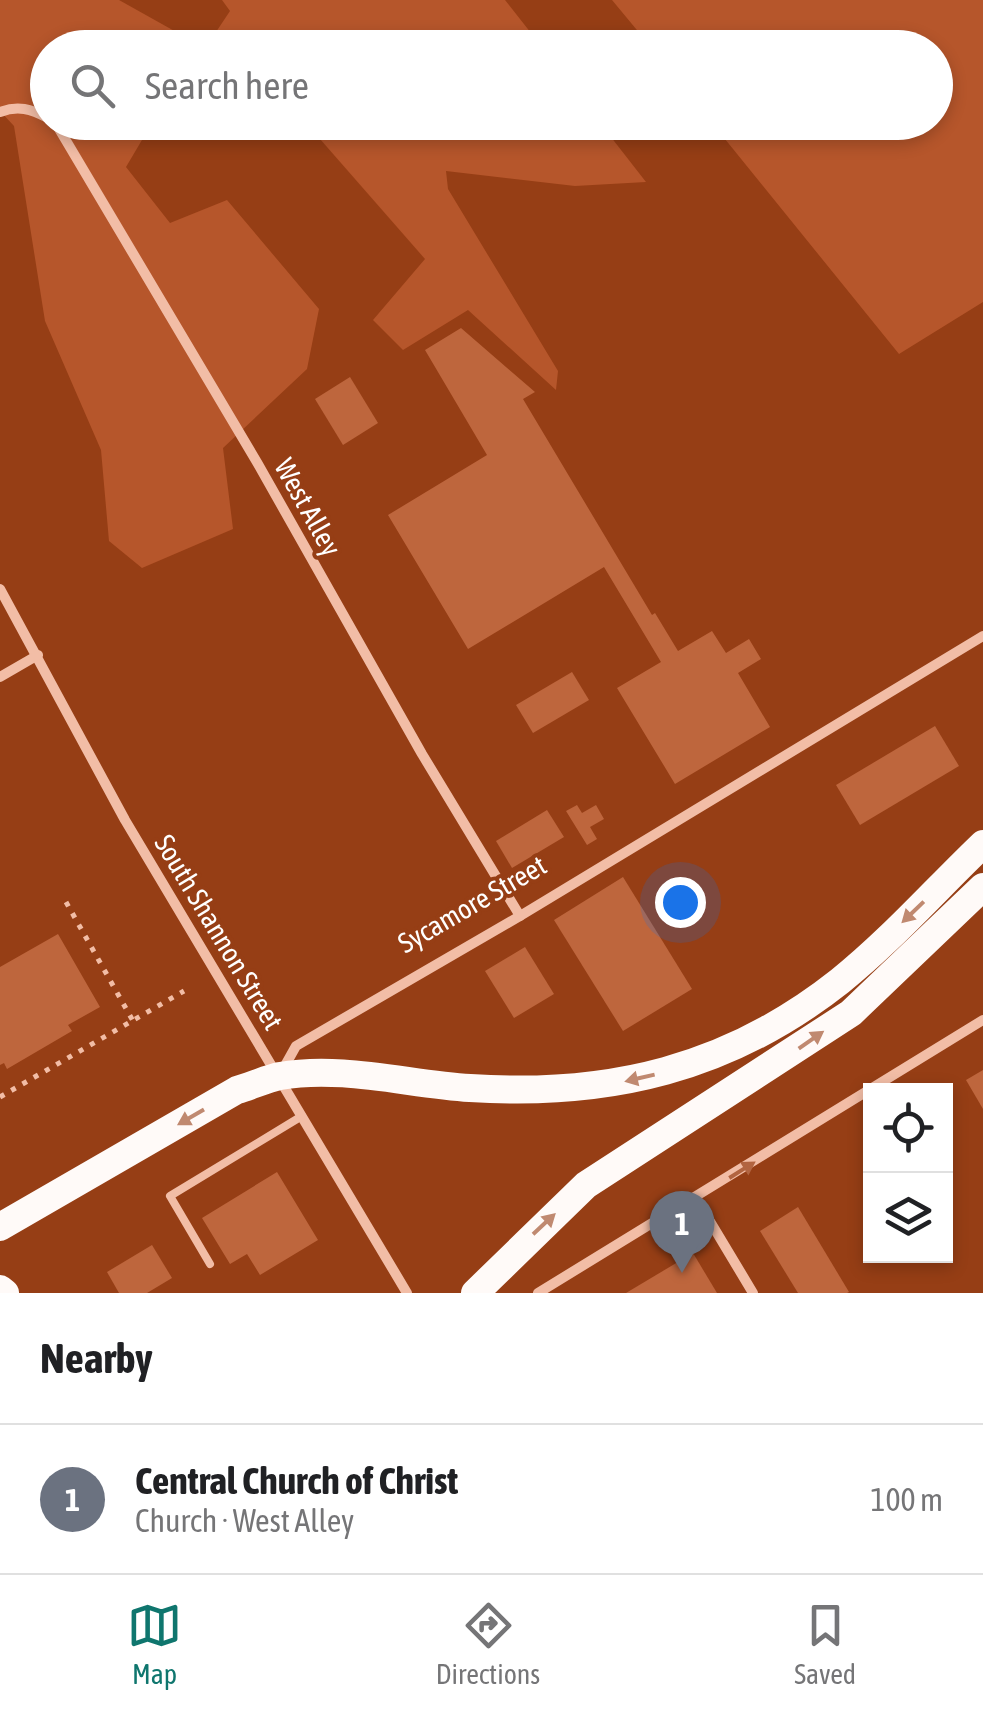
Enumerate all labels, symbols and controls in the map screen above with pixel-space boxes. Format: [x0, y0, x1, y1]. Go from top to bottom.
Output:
search box [30, 30, 953, 140]
icon: search [65, 58, 120, 113]
text: Search here [145, 64, 309, 107]
street label: West Alley [268, 453, 348, 561]
street label: South Shannon Street [148, 829, 290, 1035]
street label: Sycamore Street [392, 849, 552, 959]
your location [655, 877, 706, 928]
one-way arrow [901, 899, 925, 923]
one-way arrow [798, 1031, 824, 1050]
one-way arrow [624, 1071, 655, 1086]
map controls [863, 1083, 953, 1263]
button: locate [863, 1083, 953, 1173]
one-way arrow [177, 1108, 205, 1125]
one-way arrow [728, 1162, 756, 1179]
button: layers [863, 1173, 953, 1263]
pin: 1 [650, 1190, 714, 1273]
one-way arrow [532, 1213, 556, 1236]
text: Nearby [40, 1334, 153, 1382]
text: Central Church of Christ [135, 1459, 458, 1502]
text: 1 [65, 1481, 80, 1518]
text: 100 m [870, 1481, 943, 1518]
text: Church · West Alley [135, 1502, 354, 1539]
tab: Map [127, 1598, 182, 1690]
tab: Directions [436, 1598, 540, 1690]
tab: Saved [794, 1598, 856, 1690]

